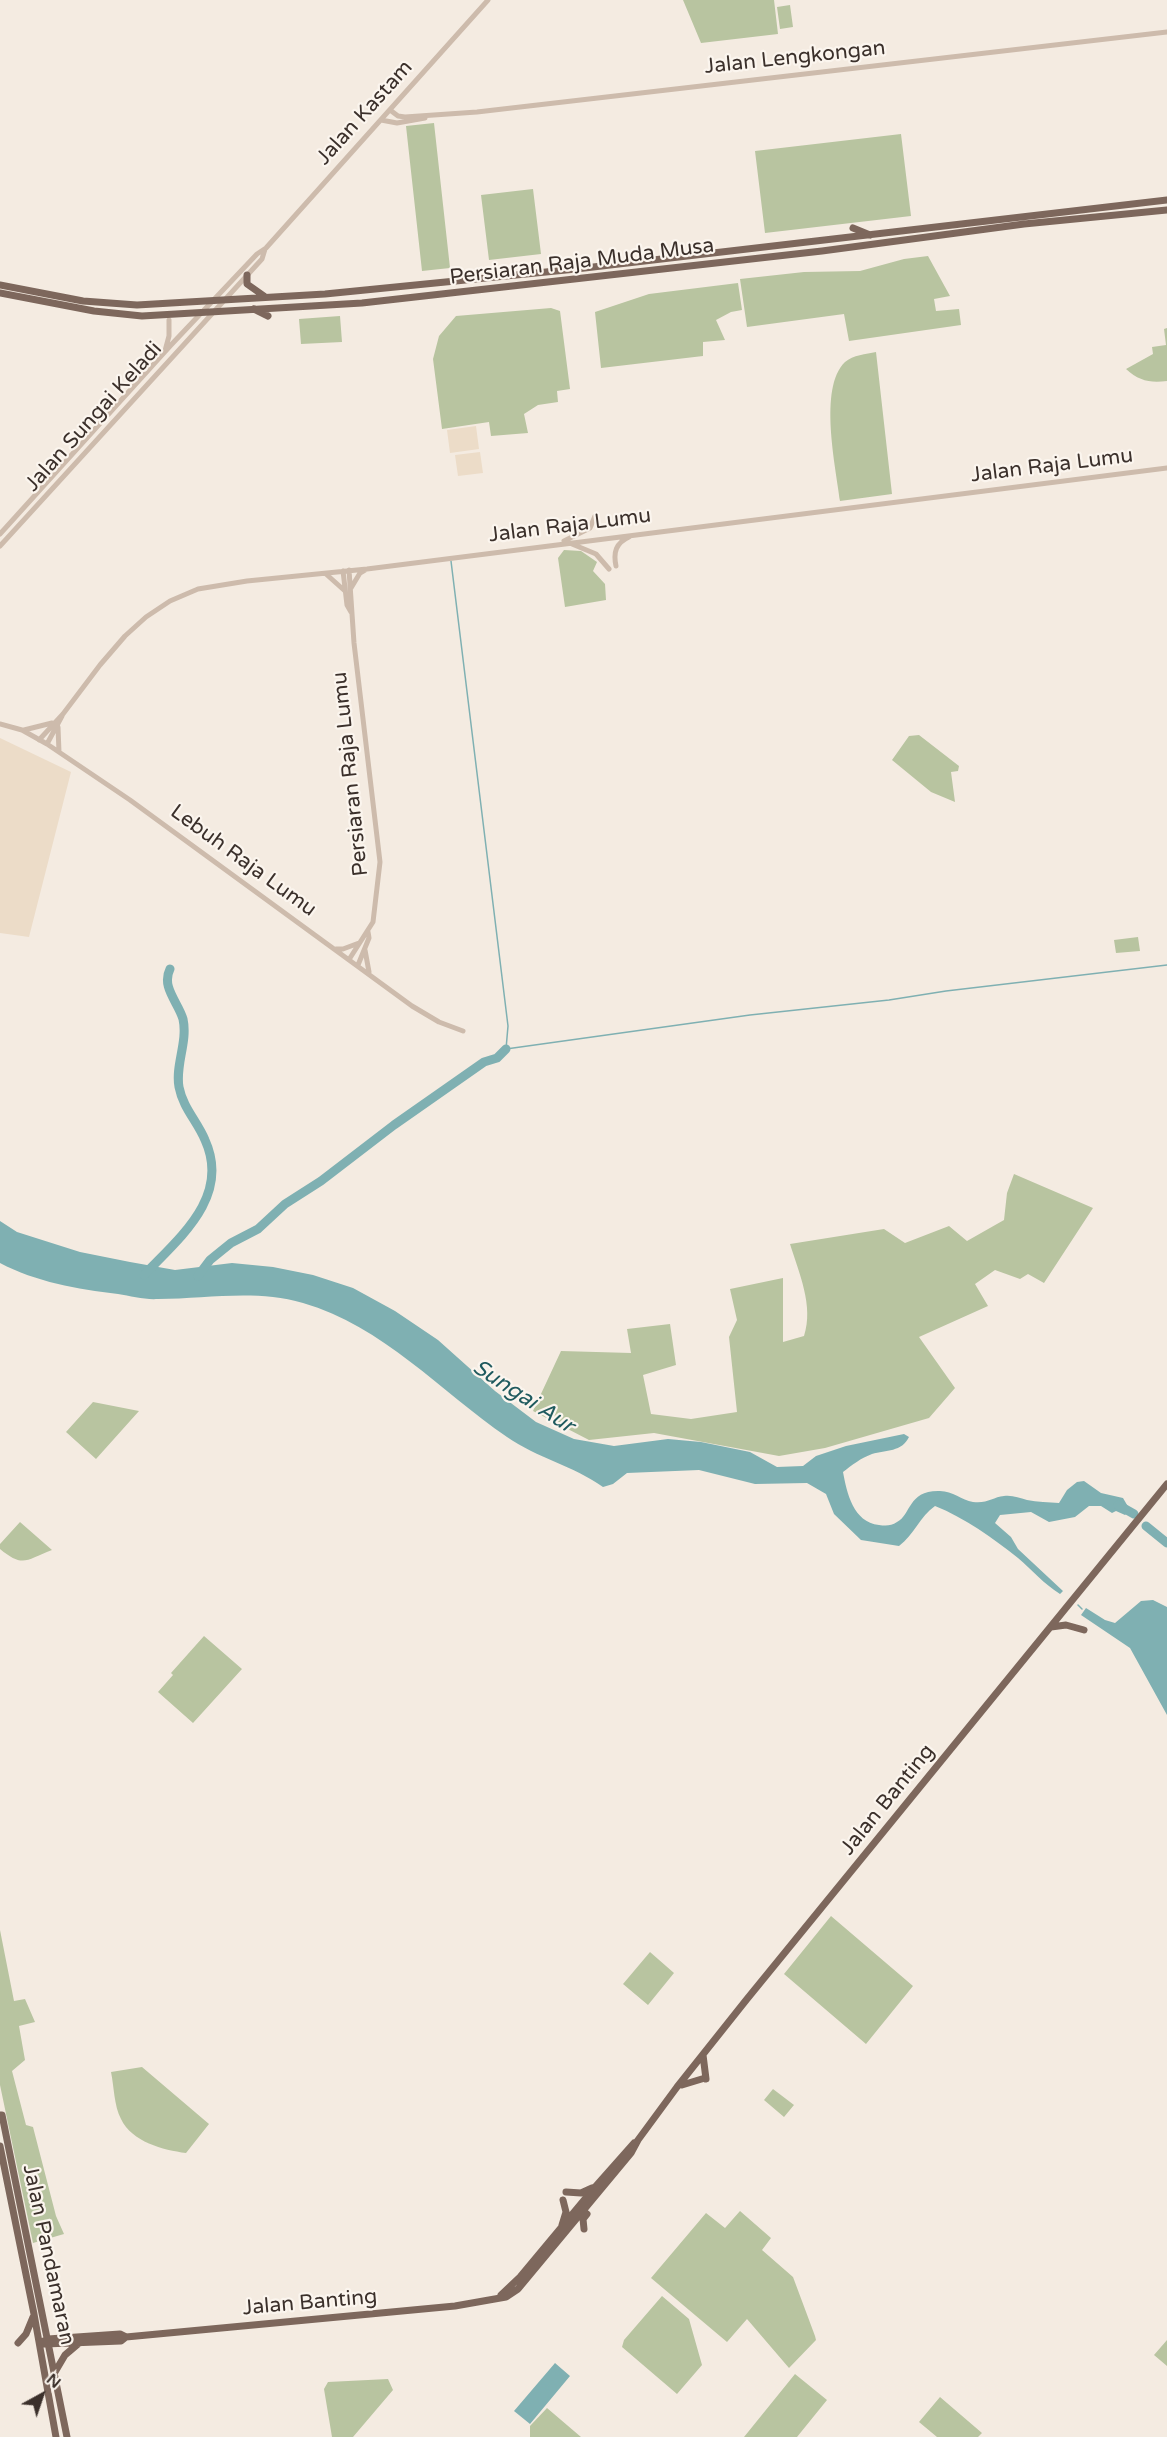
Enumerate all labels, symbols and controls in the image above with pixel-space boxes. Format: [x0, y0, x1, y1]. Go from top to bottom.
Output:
street label: Jalan Lengkongan [703, 36, 887, 80]
street label: Jalan Kastam [312, 56, 418, 170]
street label: Persiaran Raja Muda Musa [448, 233, 716, 291]
street label: Jalan Sungai Keladi [20, 337, 168, 497]
street label: Jalan Raja Lumu [970, 444, 1134, 488]
street label: Jalan Raja Lumu [488, 504, 652, 548]
street label: Persiaran Raja Lumu [328, 671, 374, 877]
street label: Lebuh Raja Lumu [165, 800, 321, 922]
water label: Sungai Aur [467, 1354, 579, 1440]
street label: Jalan Banting [836, 1740, 940, 1860]
street label: Jalan Pandamaran [17, 2162, 79, 2348]
street label: Jalan Banting [242, 2285, 378, 2321]
north arrow [12, 2365, 72, 2425]
text: N [42, 2369, 65, 2393]

